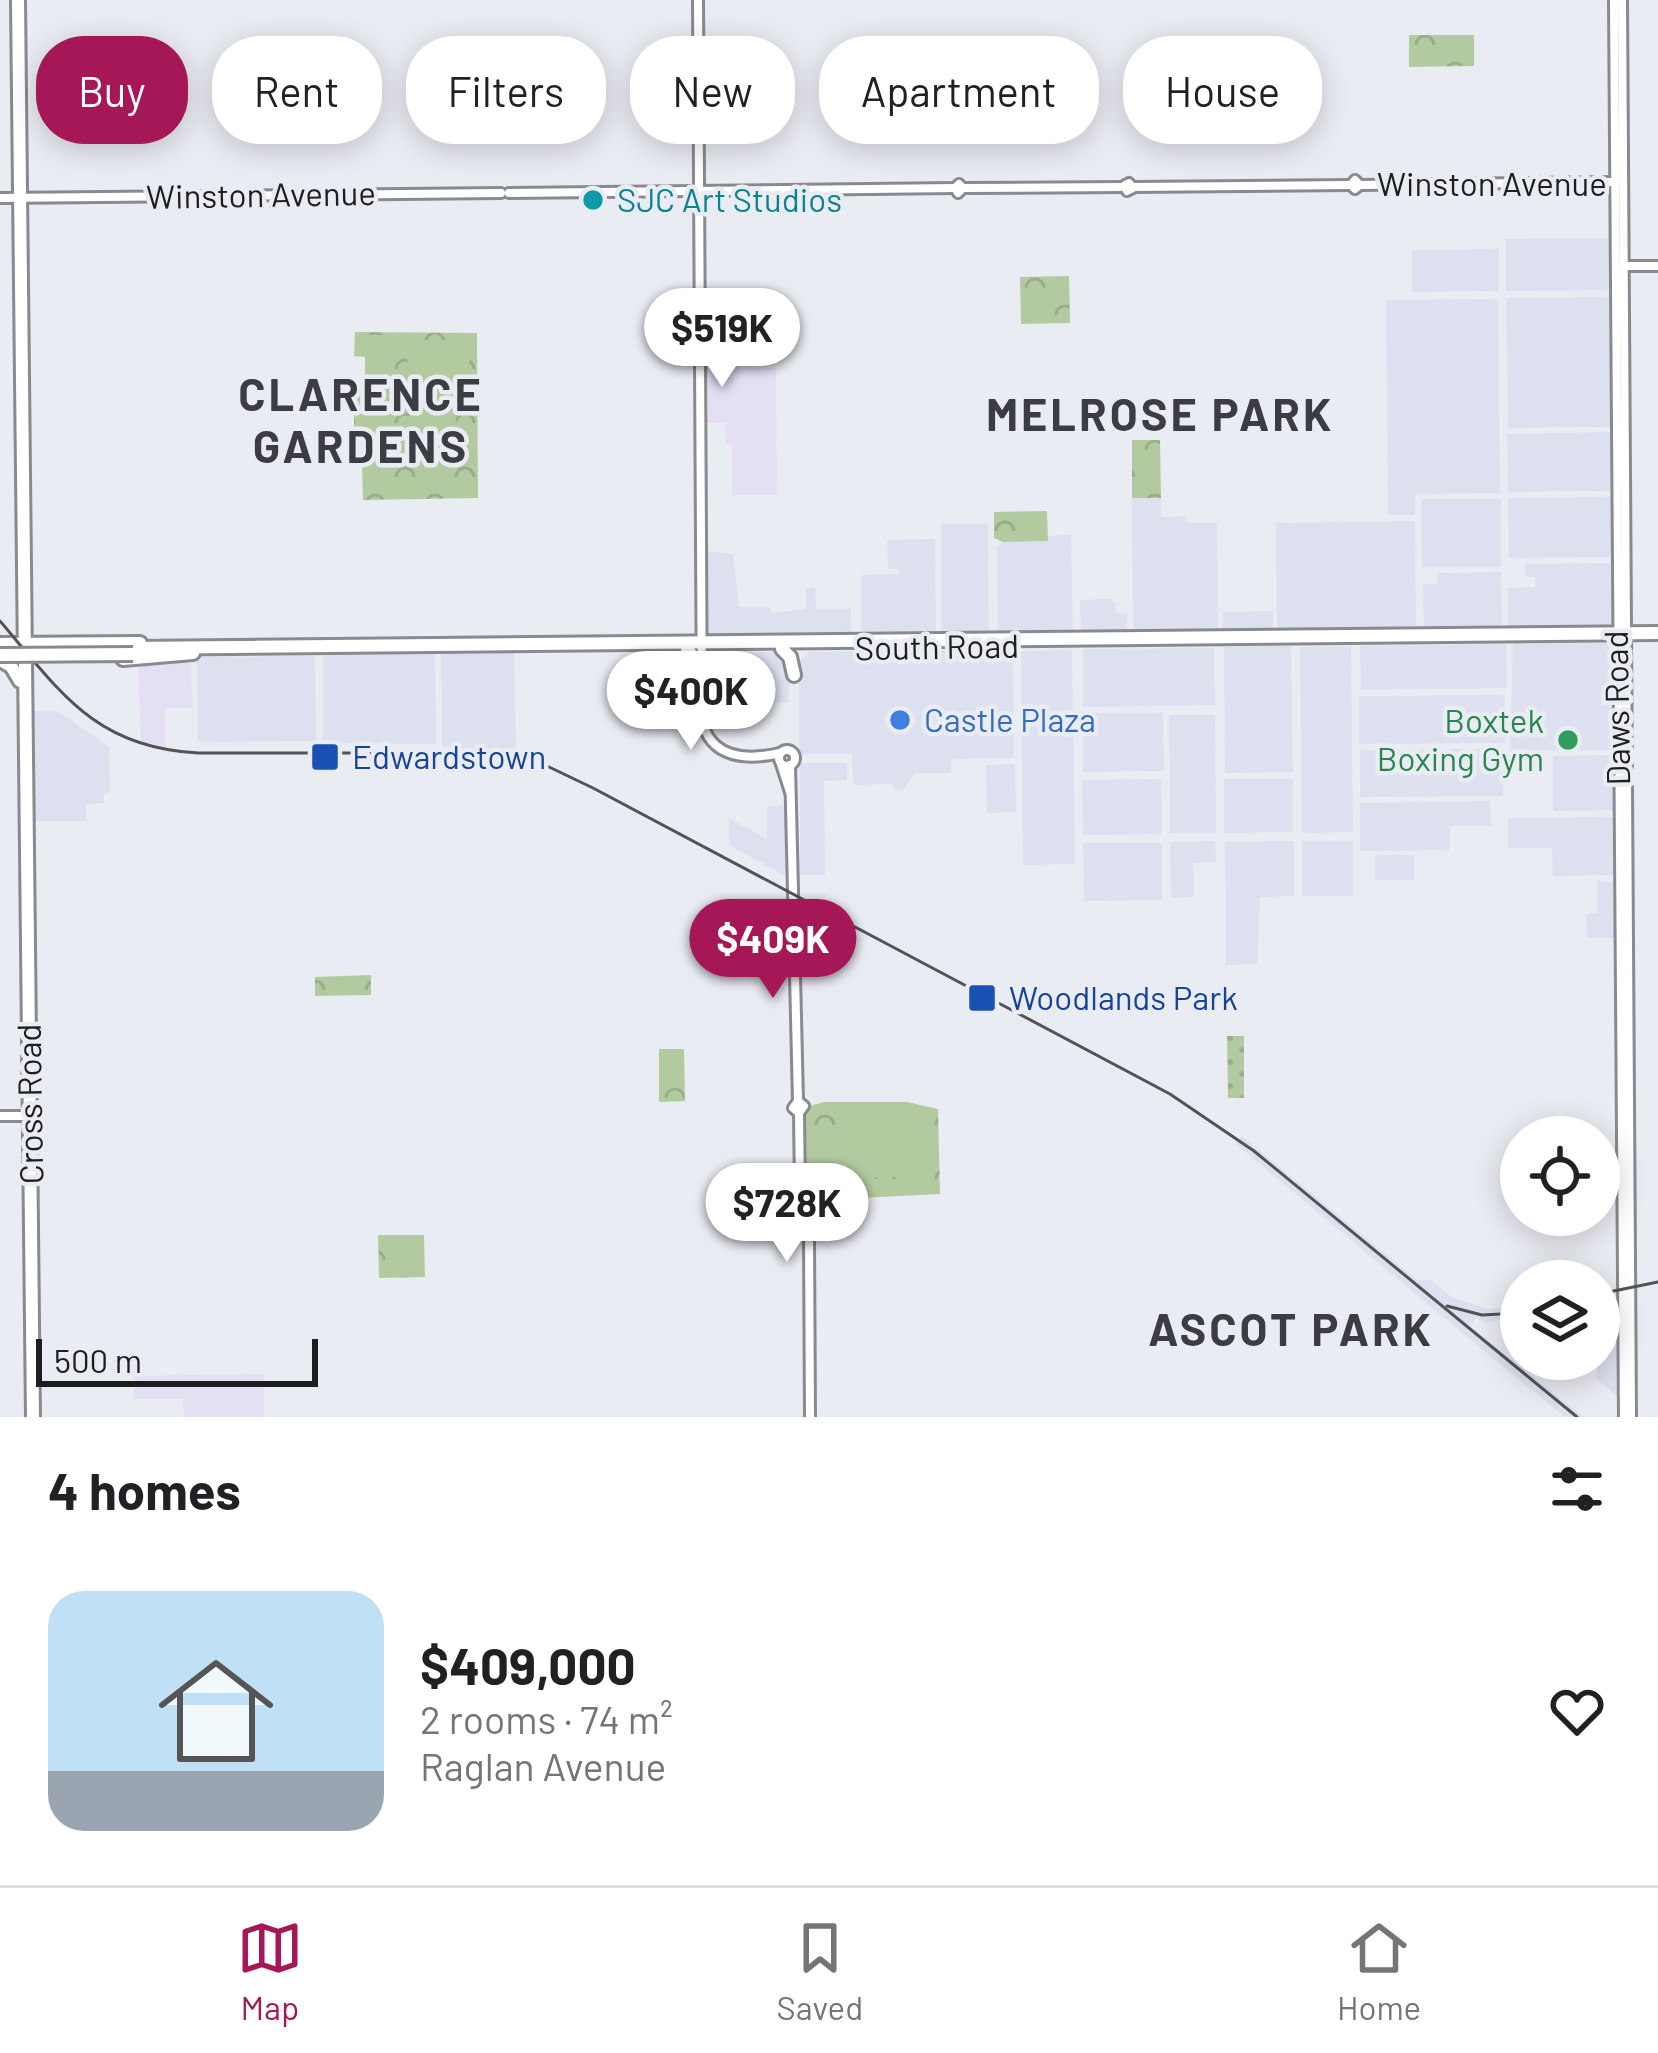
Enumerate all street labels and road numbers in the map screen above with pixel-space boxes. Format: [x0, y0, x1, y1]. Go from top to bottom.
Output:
street label: Winston Avenue [1377, 163, 1607, 203]
street label: Winston Avenue [146, 172, 376, 216]
street label: South Road [854, 625, 1019, 667]
street label: Daws Road [1595, 630, 1637, 786]
street label: Cross Road [8, 1023, 50, 1185]

